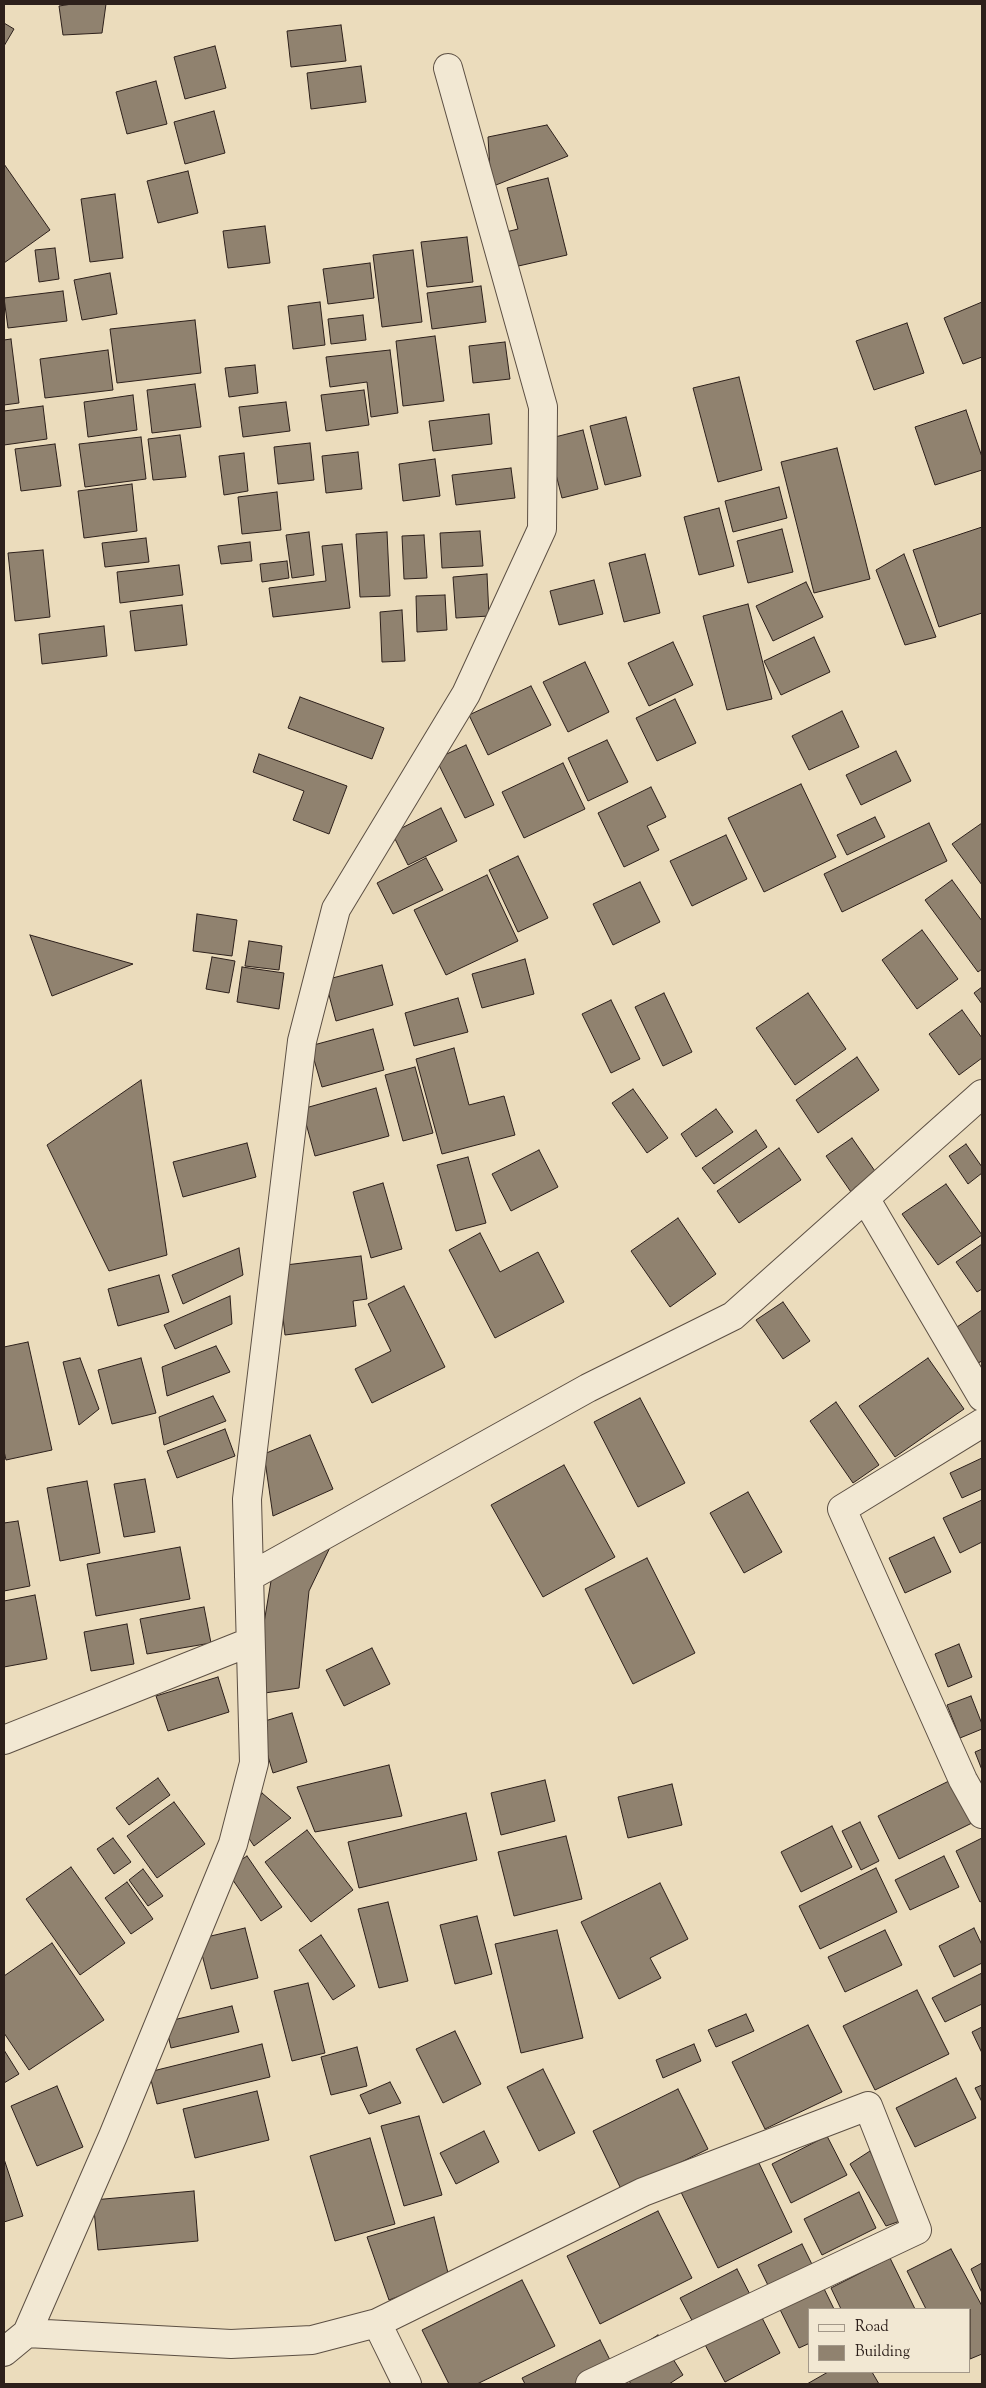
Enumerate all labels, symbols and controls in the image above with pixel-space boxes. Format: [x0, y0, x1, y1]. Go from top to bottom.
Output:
legend [808, 2308, 971, 2373]
text: Road [855, 2317, 889, 2338]
text: Building [855, 2342, 910, 2363]

